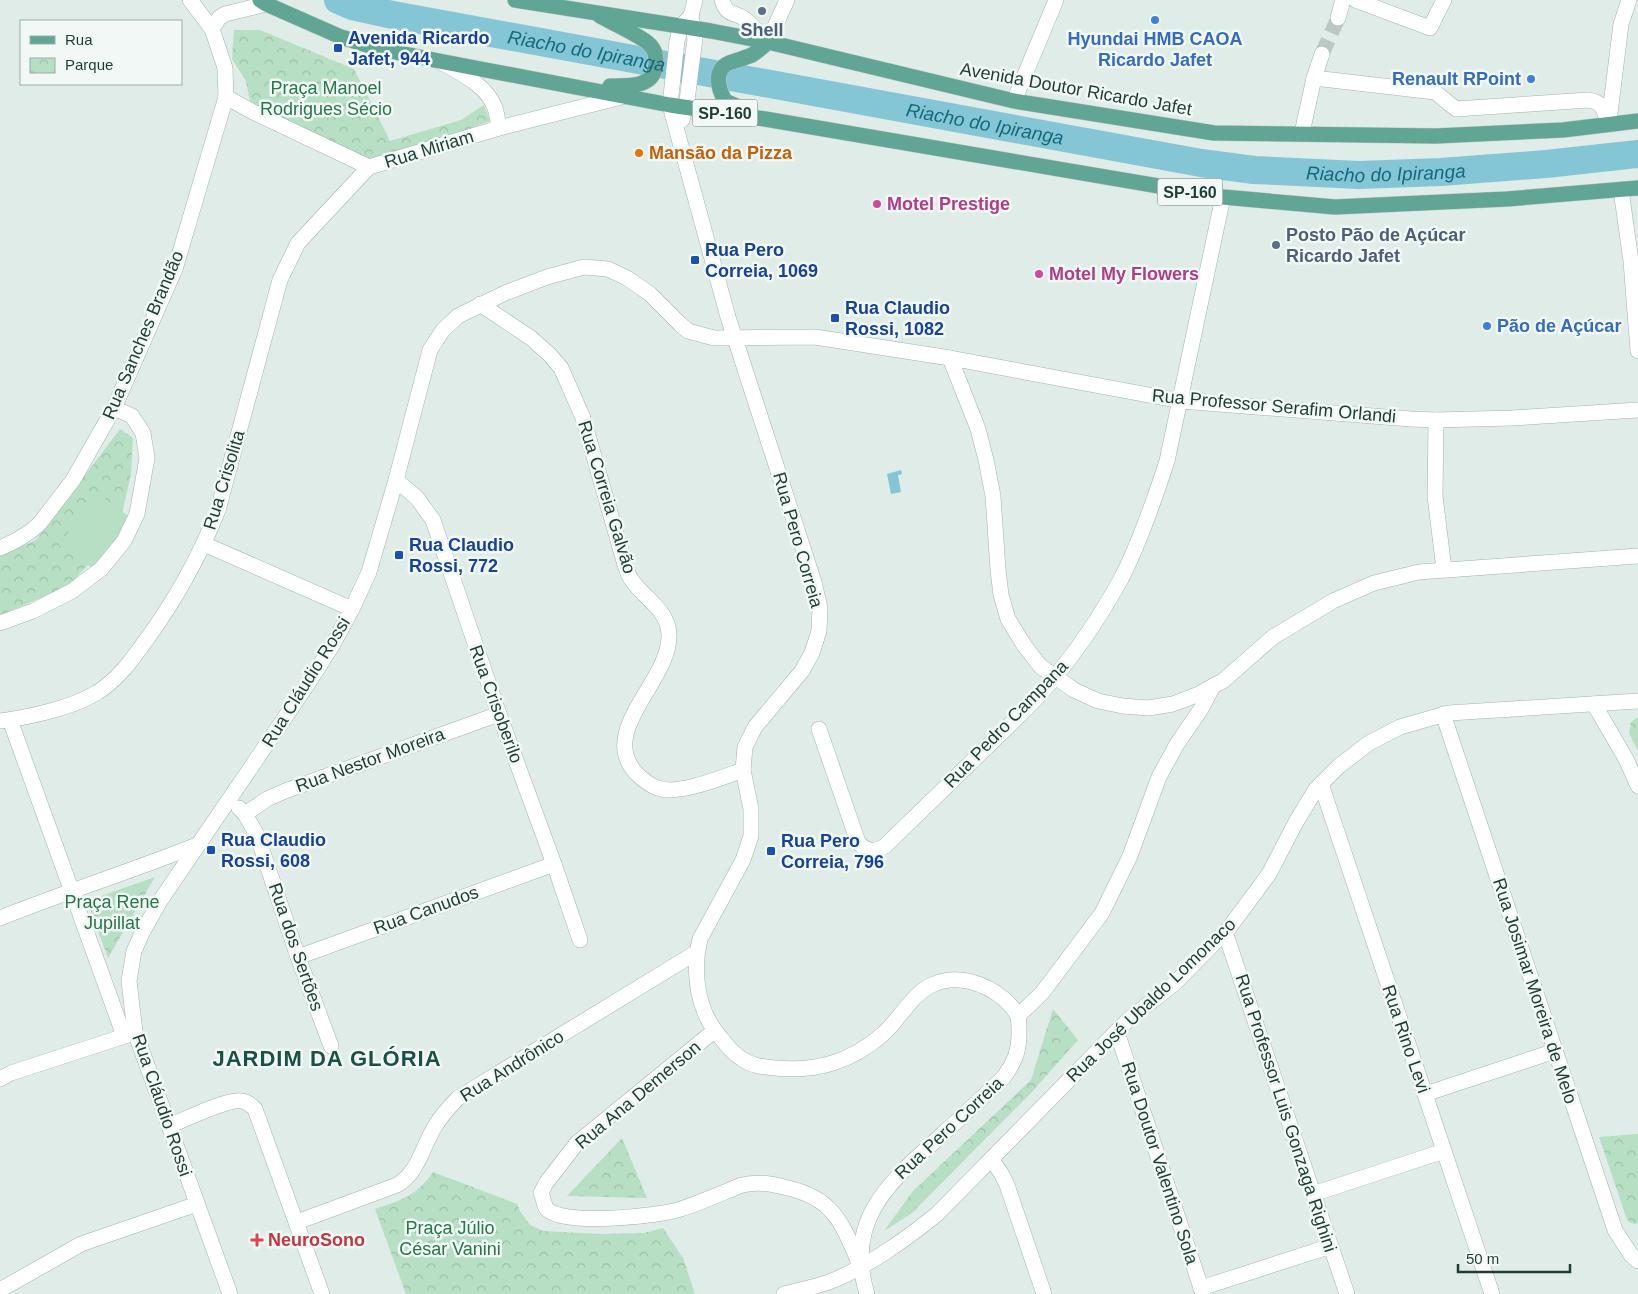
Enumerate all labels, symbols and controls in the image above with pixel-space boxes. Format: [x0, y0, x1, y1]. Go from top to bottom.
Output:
marker: Shell [756, 5, 768, 17]
marker: Hyundai HMB CAOA Ricardo Jafet [1149, 14, 1161, 26]
legend [20, 20, 182, 85]
place label: Shell [740, 20, 784, 40]
water label: Riacho do Ipiranga [506, 26, 667, 76]
place label: Avenida Ricardo Jafet, 944 [348, 28, 489, 69]
place label: Hyundai HMB CAOA Ricardo Jafet [1068, 29, 1243, 70]
text: Rua [65, 31, 93, 48]
marker: Avenida Ricardo Jafet, 944 [332, 42, 344, 54]
text: Parque [65, 56, 113, 73]
street label: Avenida Doutor Ricardo Jafet [959, 59, 1193, 119]
place label: Renault RPoint [1392, 69, 1521, 89]
marker: Renault RPoint [1525, 73, 1537, 85]
park label: Praça Manoel Rodrigues Sécio [260, 78, 392, 119]
water label: Riacho do Ipiranga [904, 99, 1065, 149]
road number: SP-160 [692, 100, 758, 126]
street label: Rua Miriam [382, 126, 476, 172]
place label: Mansão da Pizza [649, 143, 793, 163]
marker: Mansão da Pizza [633, 147, 645, 159]
water label: Riacho do Ipiranga [1305, 160, 1466, 186]
road number: SP-160 [1158, 178, 1222, 206]
place label: Motel Prestige [887, 194, 1010, 214]
marker: Motel Prestige [871, 198, 883, 210]
place label: Posto Pão de Açúcar Ricardo Jafet [1286, 225, 1465, 266]
marker: Posto Pão de Açúcar Ricardo Jafet [1270, 239, 1282, 251]
place label: Rua Pero Correia, 1069 [705, 240, 818, 281]
street label: Rua Sanches Brandão [98, 248, 188, 422]
marker: Rua Pero Correia, 1069 [689, 254, 701, 266]
place label: Motel My Flowers [1049, 264, 1199, 284]
marker: Motel My Flowers [1033, 268, 1045, 280]
place label: Rua Claudio Rossi, 1082 [845, 298, 950, 339]
marker: Rua Claudio Rossi, 1082 [829, 312, 841, 324]
place label: Pão de Açúcar [1497, 316, 1621, 336]
marker: Pão de Açúcar [1481, 320, 1493, 332]
street label: Rua Professor Serafim Orlandi [1151, 385, 1397, 427]
street label: Rua Correia Galvão [574, 418, 640, 576]
street label: Rua Crisolita [199, 427, 249, 532]
street label: Rua Pero Correia [769, 470, 827, 611]
place label: Rua Claudio Rossi, 772 [409, 535, 514, 576]
marker: Rua Claudio Rossi, 772 [393, 549, 405, 561]
street label: Rua Cláudio Rossi [258, 613, 354, 751]
street label: Rua Crisoberilo [465, 642, 527, 766]
street label: Rua Pedro Campana [940, 656, 1073, 792]
street label: Rua Nestor Moreira [293, 723, 448, 796]
place label: Rua Claudio Rossi, 608 [221, 830, 326, 871]
place label: Rua Pero Correia, 796 [781, 831, 884, 872]
marker: Rua Claudio Rossi, 608 [205, 844, 217, 856]
marker: Rua Pero Correia, 796 [765, 845, 777, 857]
street label: Rua Josimar Moreira de Melo [1489, 876, 1581, 1106]
street label: Rua dos Sertões [265, 880, 327, 1014]
street label: Rua Canudos [371, 882, 481, 938]
park label: Praça Rene Jupillat [64, 892, 160, 933]
street label: Rua José Ubaldo Lomonaco [1062, 914, 1240, 1086]
street label: Rua Professor Luis Gonzaga Righini [1232, 971, 1340, 1255]
street label: Rua Rino Levi [1378, 982, 1434, 1096]
street label: Rua Andrônico [457, 1026, 567, 1106]
street label: Rua Cláudio Rossi [128, 1031, 196, 1179]
street label: Rua Ana Demerson [571, 1037, 705, 1153]
district label: JARDIM DA GLÓRIA [212, 1046, 442, 1071]
street label: Rua Doutor Valentino Sola [1118, 1059, 1203, 1268]
street label: Rua Pero Correia [891, 1072, 1008, 1183]
park label: Praça Júlio César Vanini [399, 1218, 501, 1259]
place label: NeuroSono [268, 1230, 365, 1250]
marker: NeuroSono [250, 1233, 264, 1247]
scale bar [1458, 1242, 1570, 1274]
text: 50 m [1466, 1250, 1499, 1267]

